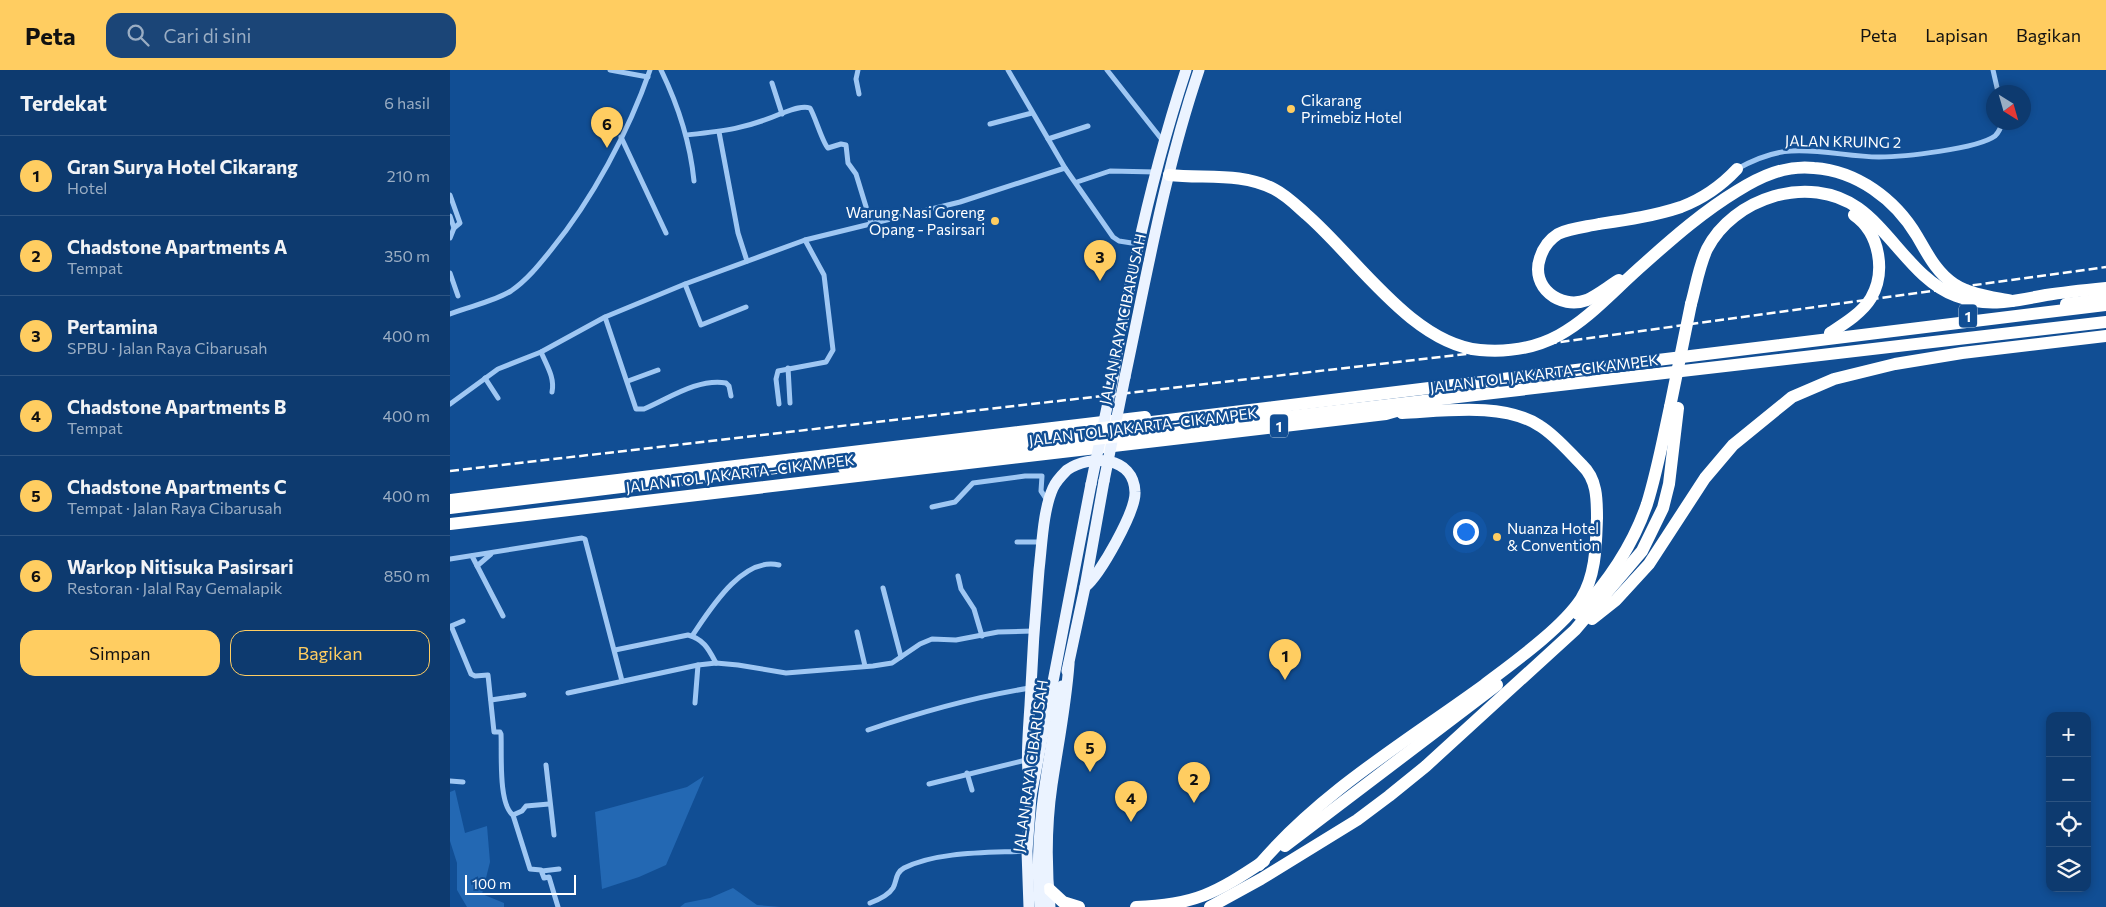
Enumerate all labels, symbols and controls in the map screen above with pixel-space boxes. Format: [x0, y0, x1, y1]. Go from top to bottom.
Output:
search box [106, 13, 456, 58]
text: Peta [25, 21, 76, 50]
icon: search [124, 21, 152, 49]
text: Cari di sini [164, 24, 251, 47]
text: Peta [1860, 24, 1897, 46]
text: Lapisan [1925, 24, 1988, 46]
text: Bagikan [2016, 24, 2081, 46]
north arrow [1986, 85, 2031, 130]
text: Terdekat [20, 90, 107, 115]
place label: Cikarang Primebiz Hotel [1301, 91, 1402, 126]
text: 6 hasil [384, 93, 430, 112]
marker: Cikarang Primebiz Hotel [1285, 103, 1297, 115]
pin: 6 [591, 107, 623, 148]
street label: JALAN KRUING 2 [1785, 131, 1901, 151]
text: Gran Surya Hotel Cikarang [67, 155, 298, 178]
text: 1 [32, 166, 40, 185]
text: 210 m [387, 166, 430, 185]
text: Hotel [67, 178, 107, 197]
place label: Warung Nasi Goreng Opang - Pasirsari [846, 203, 985, 238]
marker: Warung Nasi Goreng Opang - Pasirsari [989, 215, 1001, 227]
street label: JALAN RAYA CIBARUSAH [1095, 232, 1149, 406]
text: Chadstone Apartments A [67, 235, 287, 258]
pin: 3 [1084, 240, 1116, 281]
text: 2 [31, 246, 41, 265]
text: 350 m [384, 246, 430, 265]
text: Tempat [67, 258, 123, 277]
road number: 1 [1959, 305, 1977, 328]
text: Pertamina [67, 315, 158, 338]
text: 3 [31, 326, 41, 345]
text: 400 m [382, 326, 430, 345]
text: SPBU · Jalan Raya Cibarusah [67, 338, 268, 357]
street label: JALAN TOL JAKARTA–CIKAMPEK [1429, 350, 1659, 396]
text: Chadstone Apartments B [67, 395, 286, 418]
street label: JALAN TOL JAKARTA–CIKAMPEK [1028, 403, 1258, 449]
text: 4 [31, 406, 41, 425]
text: 400 m [382, 406, 430, 425]
road number: 1 [1270, 414, 1288, 438]
text: Tempat [67, 418, 123, 437]
street label: JALAN TOL JAKARTA–CIKAMPEK [625, 450, 855, 496]
text: Chadstone Apartments C [67, 475, 287, 498]
text: 5 [31, 486, 41, 505]
text: 400 m [382, 486, 430, 505]
text: Tempat · Jalan Raya Cibarusah [67, 498, 282, 517]
your location [1453, 519, 1479, 545]
place label: Nuanza Hotel & Convention [1507, 519, 1600, 554]
marker: Nuanza Hotel & Convention [1491, 531, 1503, 543]
text: Warkop Nitisuka Pasirsari [67, 555, 293, 578]
text: 6 [31, 566, 41, 585]
text: 850 m [384, 566, 430, 585]
text: Restoran · Jalal Ray Gemalapik [67, 578, 283, 597]
button: Simpan [20, 630, 220, 676]
button: Bagikan [230, 630, 430, 676]
pin: 1 [1269, 639, 1301, 680]
street label: JALAN RAYA CIBARUSAH [1009, 679, 1051, 853]
map controls [2046, 712, 2091, 892]
button: + [2046, 712, 2091, 757]
pin: 5 [1074, 731, 1106, 772]
button: − [2046, 757, 2091, 802]
pin: 2 [1178, 762, 1210, 803]
pin: 4 [1115, 781, 1147, 822]
button: locate [2046, 802, 2091, 847]
button: layers [2046, 847, 2091, 892]
scale bar [465, 872, 576, 895]
text: 100 m [472, 875, 511, 892]

